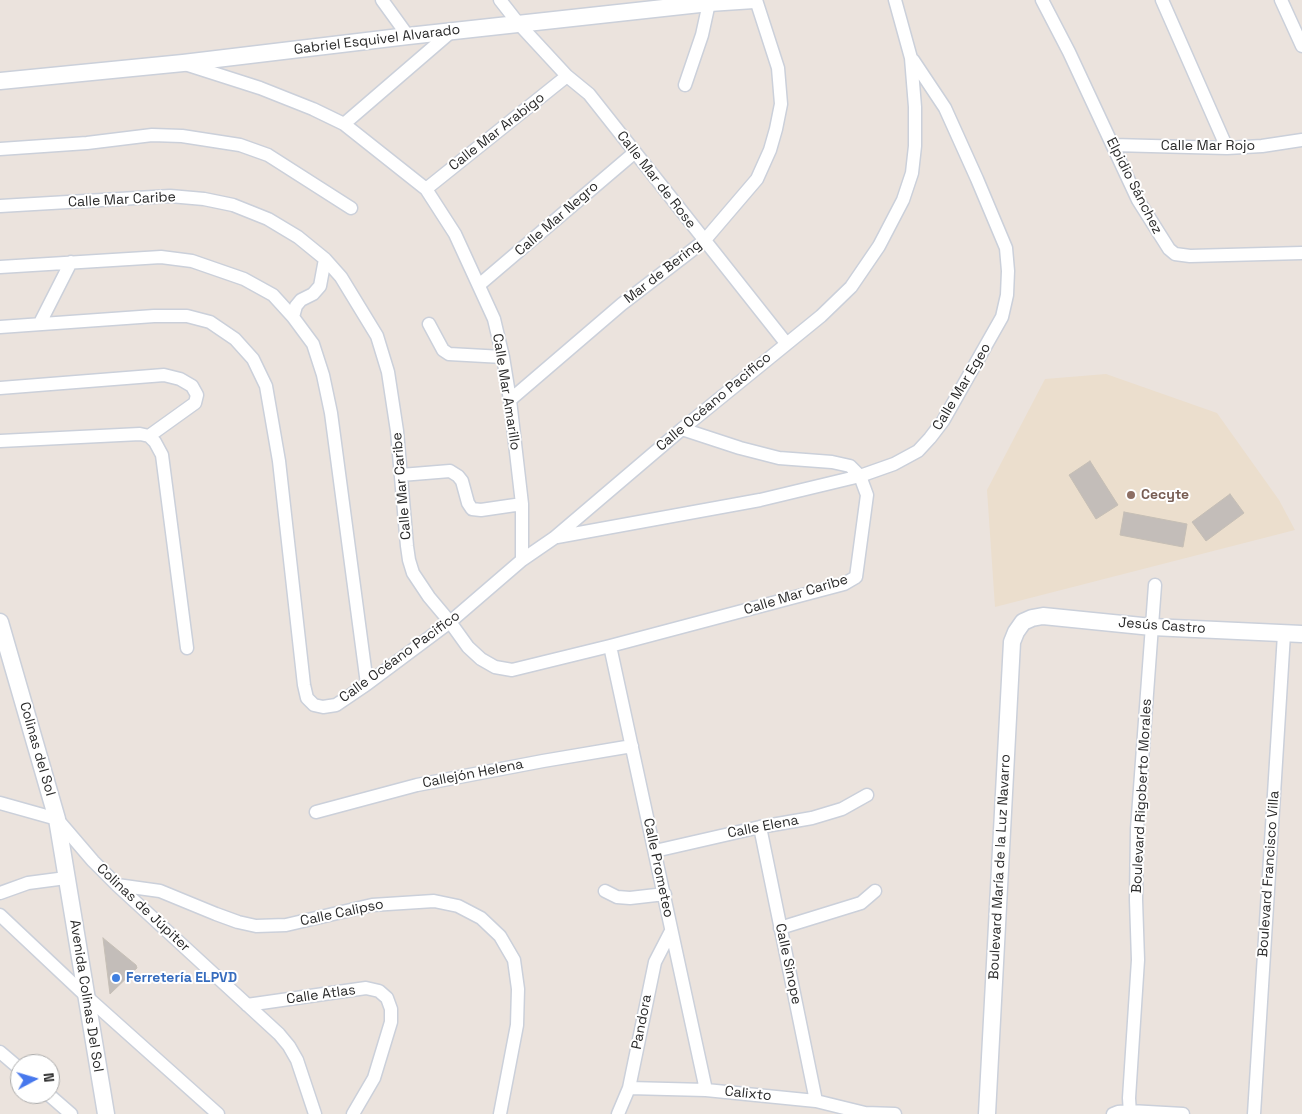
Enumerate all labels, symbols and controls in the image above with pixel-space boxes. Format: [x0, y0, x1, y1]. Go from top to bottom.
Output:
street label: Gabriel Esquivel Alvarado [293, 21, 461, 59]
street label: Calle Mar Arabigo [446, 89, 548, 175]
street label: Calle Mar de Rose [613, 128, 699, 232]
street label: Elpidio Sánchez [1102, 135, 1166, 237]
street label: Calle Mar Rojo [1161, 138, 1255, 154]
street label: Calle Mar Negro [512, 178, 602, 260]
street label: Calle Mar Caribe [68, 189, 176, 211]
street label: Mar de Bering [621, 237, 705, 307]
street label: Calle Mar Amarillo [488, 332, 524, 452]
street label: Calle Mar Egeo [929, 340, 995, 434]
street label: Calle Océano Pacifico [653, 349, 775, 455]
street label: Calle Mar Caribe [389, 432, 415, 540]
place label: Cecyte [1141, 487, 1189, 503]
marker: Cecyte [1125, 489, 1137, 501]
street label: Calle Mar Caribe [742, 571, 850, 619]
street label: Calle Océano Pacifico [336, 608, 464, 706]
street label: Jesús Castro [1118, 615, 1206, 637]
street label: Boulevard Rigoberto Morales [1129, 698, 1155, 894]
street label: Colinas del Sol [16, 700, 58, 798]
street label: Boulevard María de la Luz Navarro [986, 754, 1014, 980]
street label: Callejón Helena [421, 756, 525, 792]
street label: Boulevard Francisco Villa [1255, 790, 1283, 958]
street label: Calle Elena [726, 812, 800, 842]
street label: Calle Prometeo [639, 817, 677, 919]
street label: Colinas de Júpiter [93, 860, 193, 956]
street label: Calle Calipso [299, 896, 385, 930]
street label: Avenida Colinas Del Sol [66, 919, 106, 1073]
street label: Calle Sinope [771, 922, 805, 1006]
place label: Ferretería ELPVD [126, 970, 237, 986]
marker: Ferretería ELPVD [110, 972, 122, 984]
street label: Calle Atlas [285, 982, 357, 1008]
street label: Pandora [628, 993, 656, 1051]
north arrow [10, 1054, 60, 1104]
text: N [39, 1072, 58, 1083]
street label: Calixto [724, 1083, 772, 1105]

